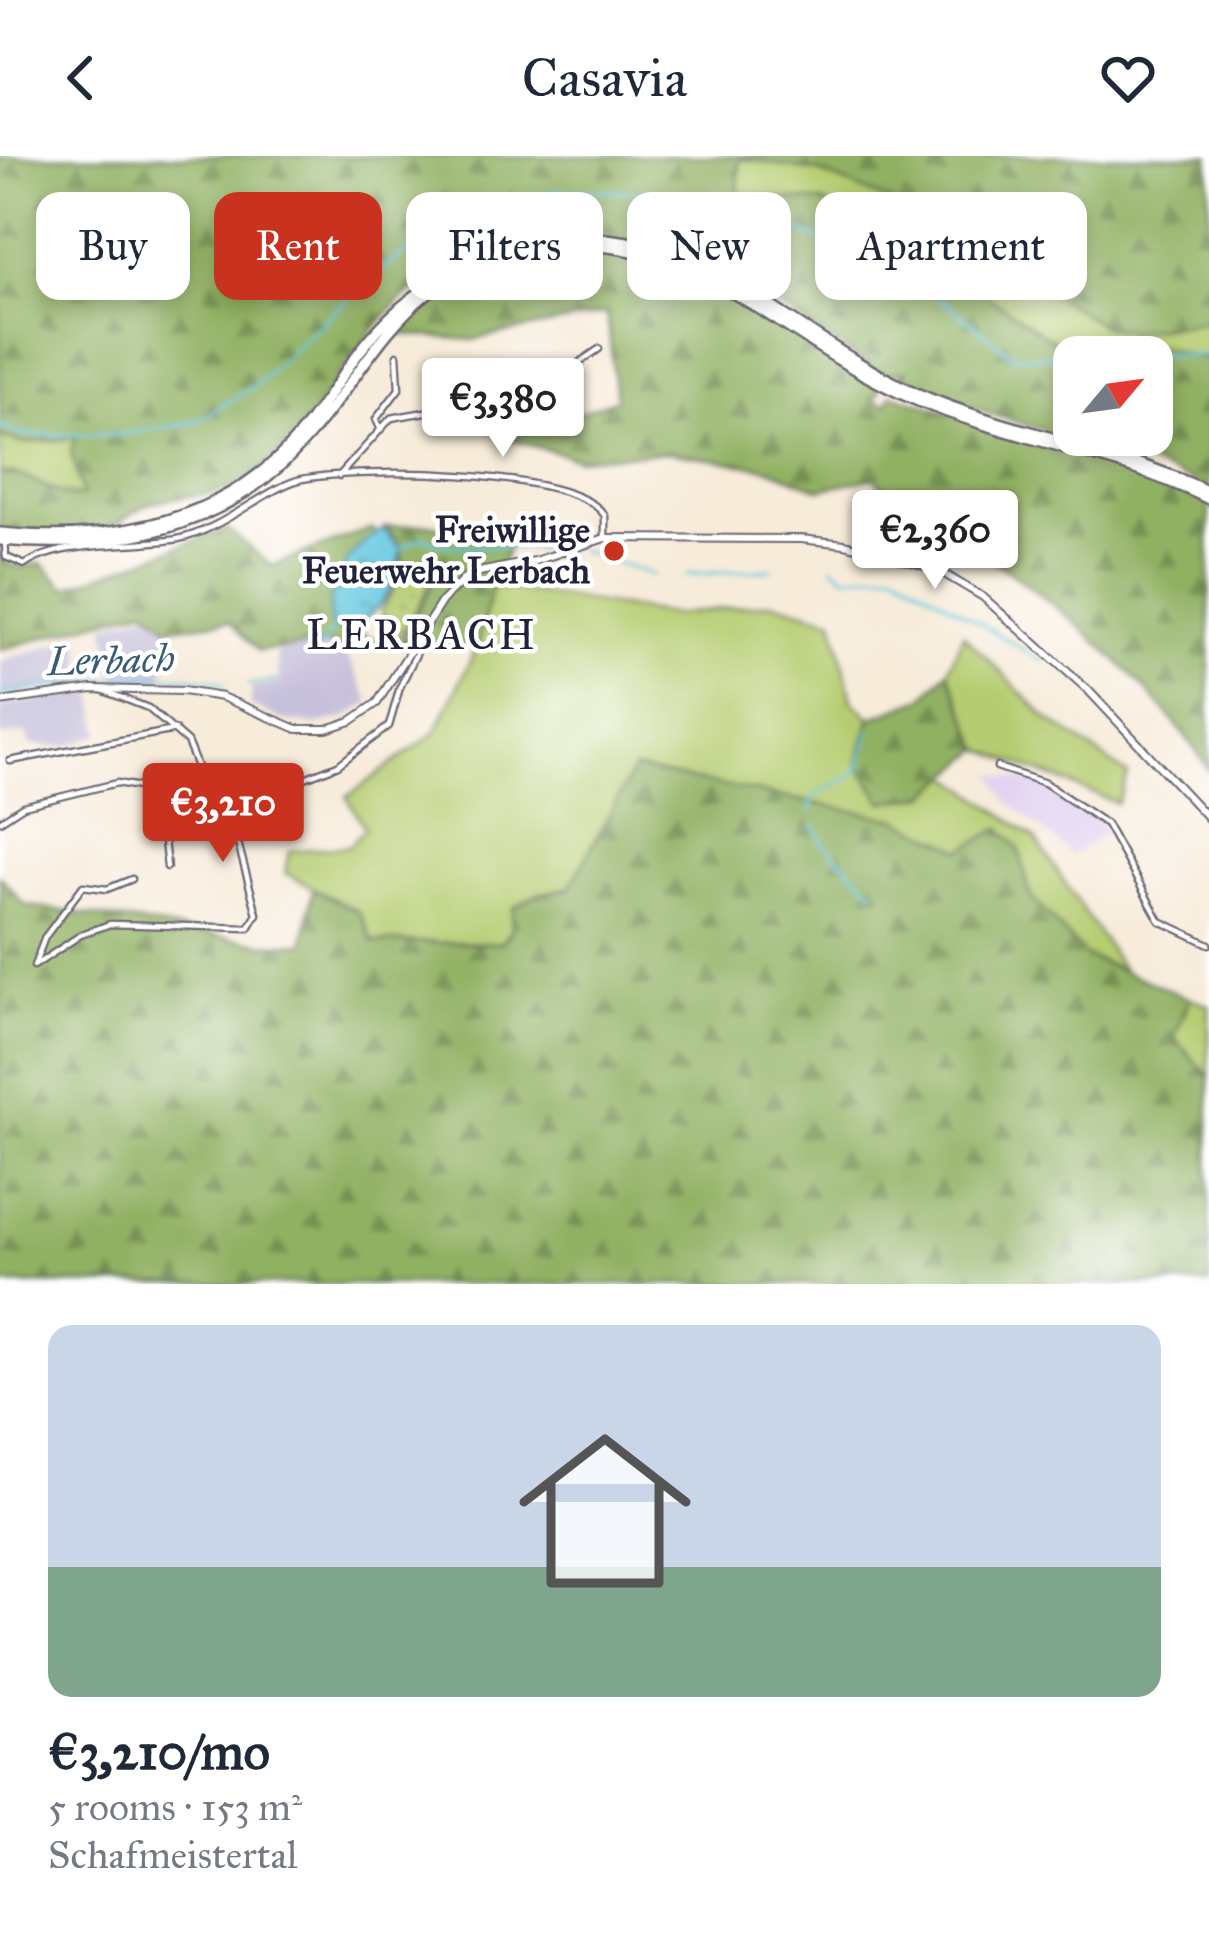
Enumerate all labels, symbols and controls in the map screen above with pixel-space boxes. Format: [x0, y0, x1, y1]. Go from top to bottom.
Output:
icon: back [48, 45, 114, 111]
text: Casavia [522, 45, 687, 111]
icon: heart [1095, 45, 1161, 111]
chip: Buy [36, 192, 190, 300]
chip: Rent [214, 192, 382, 300]
chip: Filters [406, 192, 603, 300]
chip: New [627, 192, 791, 300]
chip: Apartment [815, 192, 1087, 300]
north arrow [1053, 336, 1173, 456]
map controls [1053, 336, 1173, 456]
pin: €3,380 [405, 358, 601, 460]
text: €3,380 [449, 373, 557, 421]
pin: €2,360 [837, 490, 1033, 592]
text: €2,360 [879, 505, 991, 553]
place label: Freiwillige Feuerwehr Lerbach [302, 508, 590, 593]
marker: Freiwillige Feuerwehr Lerbach [601, 538, 627, 564]
district label: LERBACH [306, 609, 538, 661]
water label: Lerbach [44, 634, 176, 686]
pin: €3,210 [125, 763, 321, 865]
text: €3,210 [170, 778, 276, 826]
icon: home [497, 1403, 713, 1619]
text: €3,210/mo [48, 1721, 270, 1783]
text: 5 rooms · 153 m² [48, 1783, 302, 1831]
text: Schafmeistertal [48, 1831, 298, 1879]

